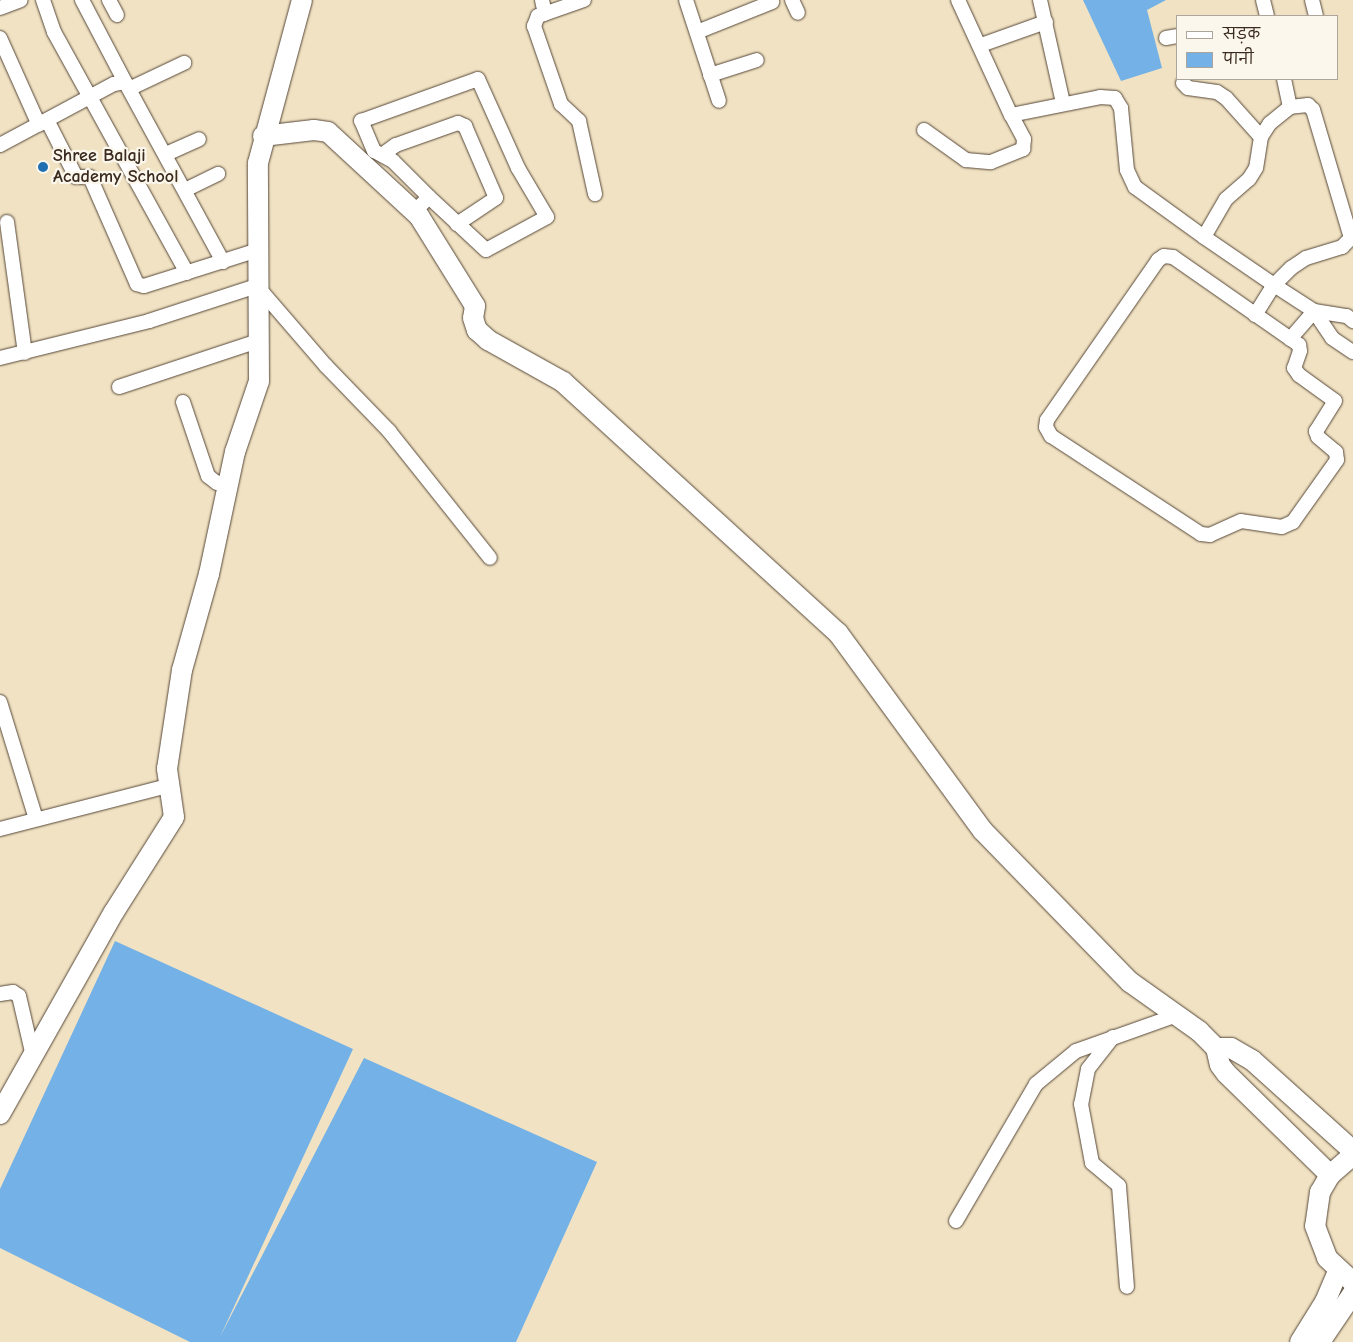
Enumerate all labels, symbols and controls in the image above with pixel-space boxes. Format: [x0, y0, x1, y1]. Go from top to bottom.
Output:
legend [1176, 15, 1338, 80]
text: सड़क [1223, 25, 1260, 43]
text: पानी [1223, 50, 1254, 68]
place label: Shree Balaji Academy School [53, 146, 178, 188]
marker: Shree Balaji Academy School [37, 161, 49, 173]

